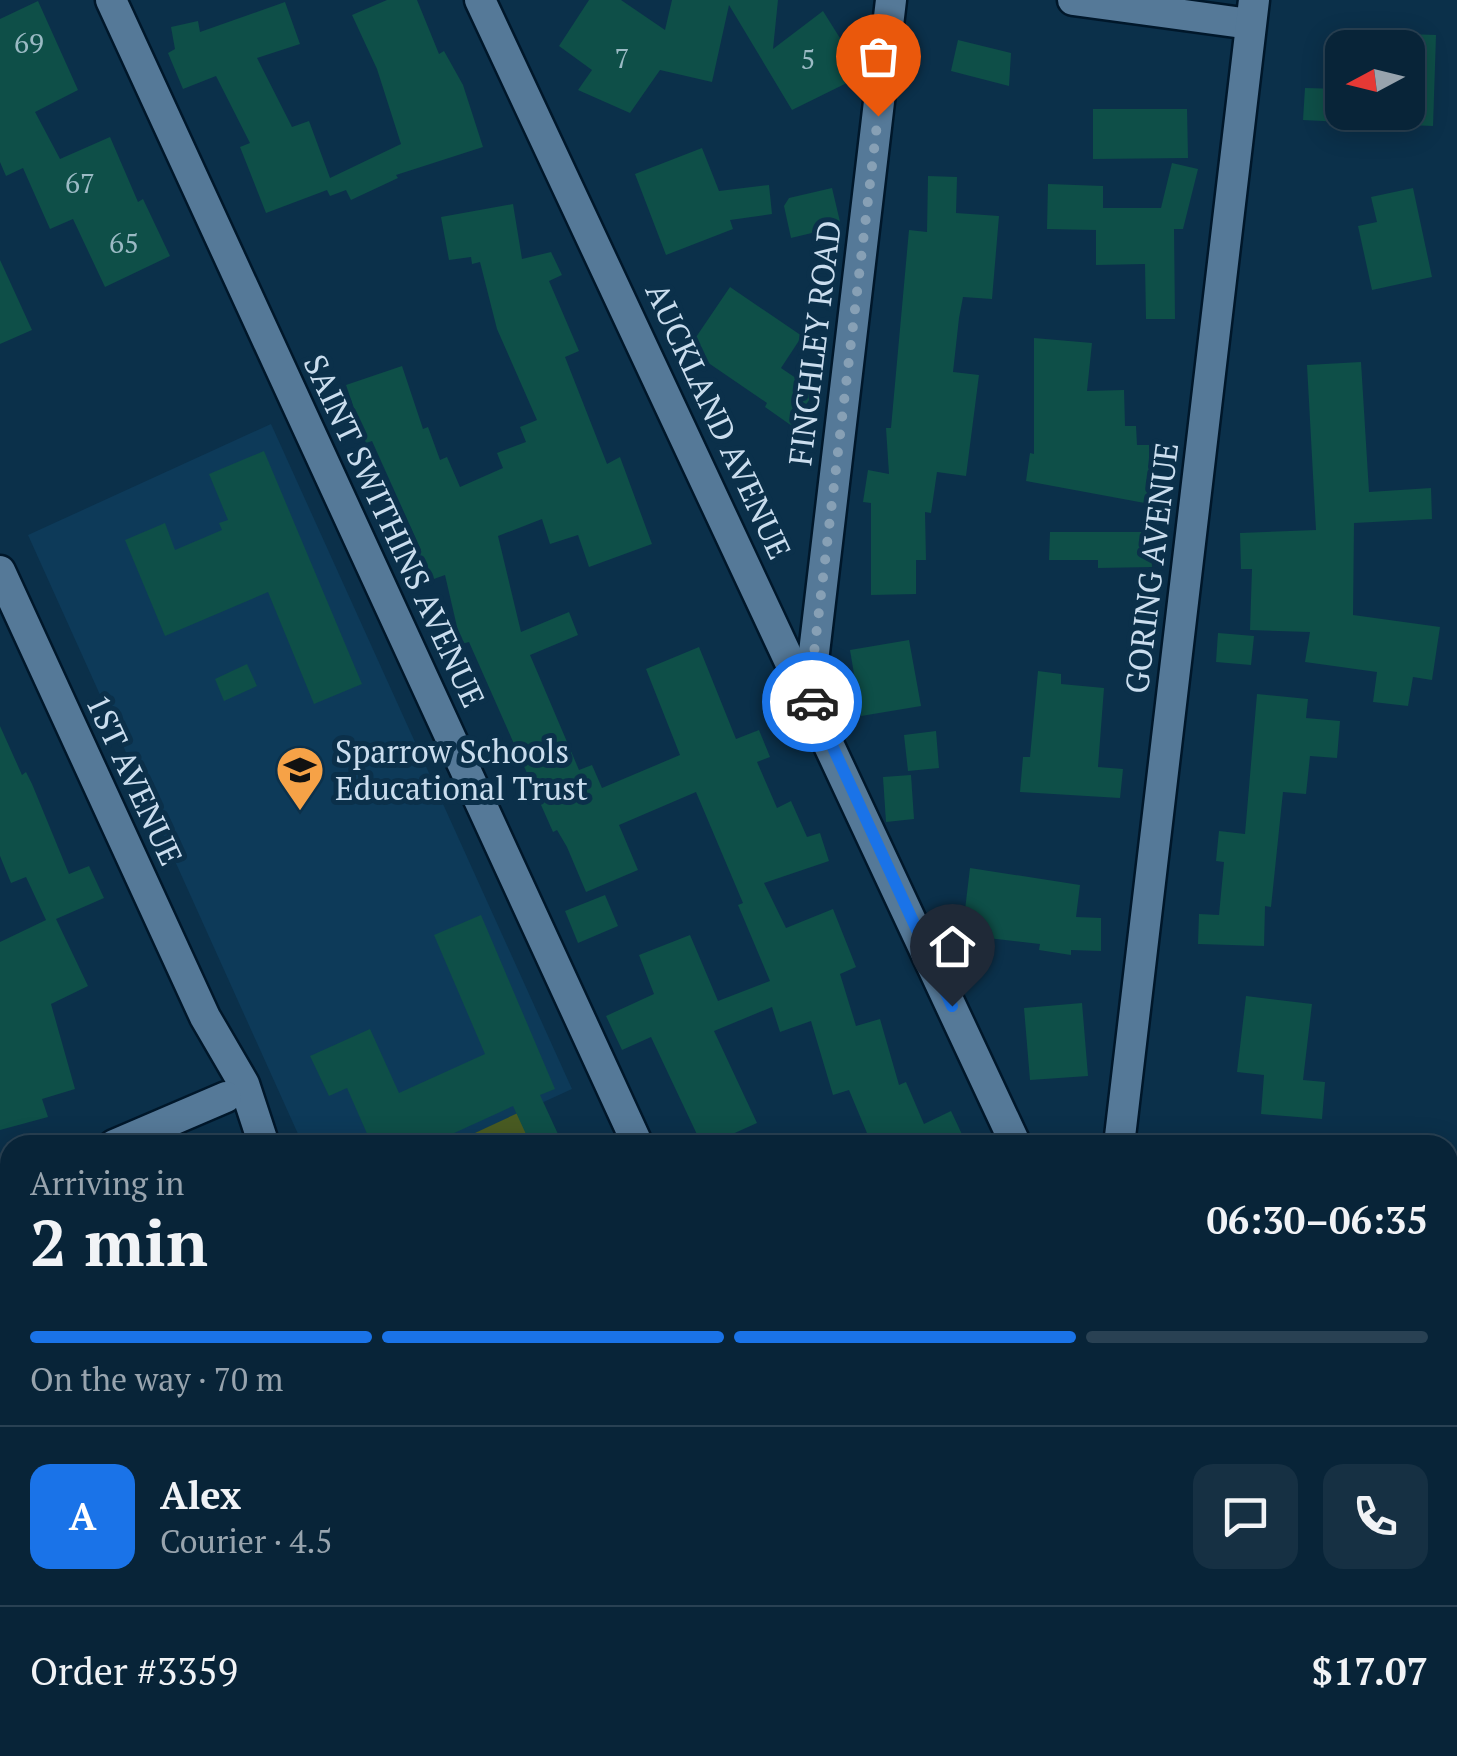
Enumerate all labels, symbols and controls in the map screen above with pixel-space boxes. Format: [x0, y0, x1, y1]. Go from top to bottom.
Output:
pin [836, 14, 921, 117]
house number: 69 [14, 24, 44, 61]
icon: bag [851, 29, 906, 84]
north arrow [1325, 30, 1425, 130]
map controls [1325, 30, 1425, 130]
house number: 7 [615, 39, 629, 76]
house number: 5 [801, 40, 815, 77]
house number: 67 [65, 164, 95, 201]
street label: FINCHLEY ROAD [778, 218, 850, 468]
house number: 65 [109, 224, 139, 261]
street label: AUCKLAND AVENUE [636, 276, 801, 565]
street label: SAINT SWITHINS AVENUE [295, 348, 495, 714]
street label: GORING AVENUE [1115, 440, 1187, 696]
courier [762, 652, 862, 752]
icon: car [785, 675, 840, 730]
street label: 1ST AVENUE [77, 687, 193, 872]
place label: Sparrow Schools Educational Trust [335, 730, 588, 809]
school or university icon: Sparrow Schools Educational Trust [274, 744, 326, 812]
pin [910, 904, 995, 1007]
icon: home [925, 919, 980, 974]
text: Arriving in [30, 1162, 184, 1204]
text: 06:30–06:35 [1206, 1195, 1428, 1245]
text: 2 min [30, 1198, 208, 1285]
text: On the way · 70 m [30, 1358, 283, 1400]
button: chat [1193, 1464, 1298, 1569]
button: phone [1323, 1464, 1428, 1569]
text: Alex [160, 1470, 241, 1520]
text: A [69, 1491, 96, 1541]
text: Courier · 4.5 [160, 1520, 332, 1562]
text: Order #3359 [30, 1646, 238, 1696]
text: $17.07 [1311, 1646, 1428, 1696]

